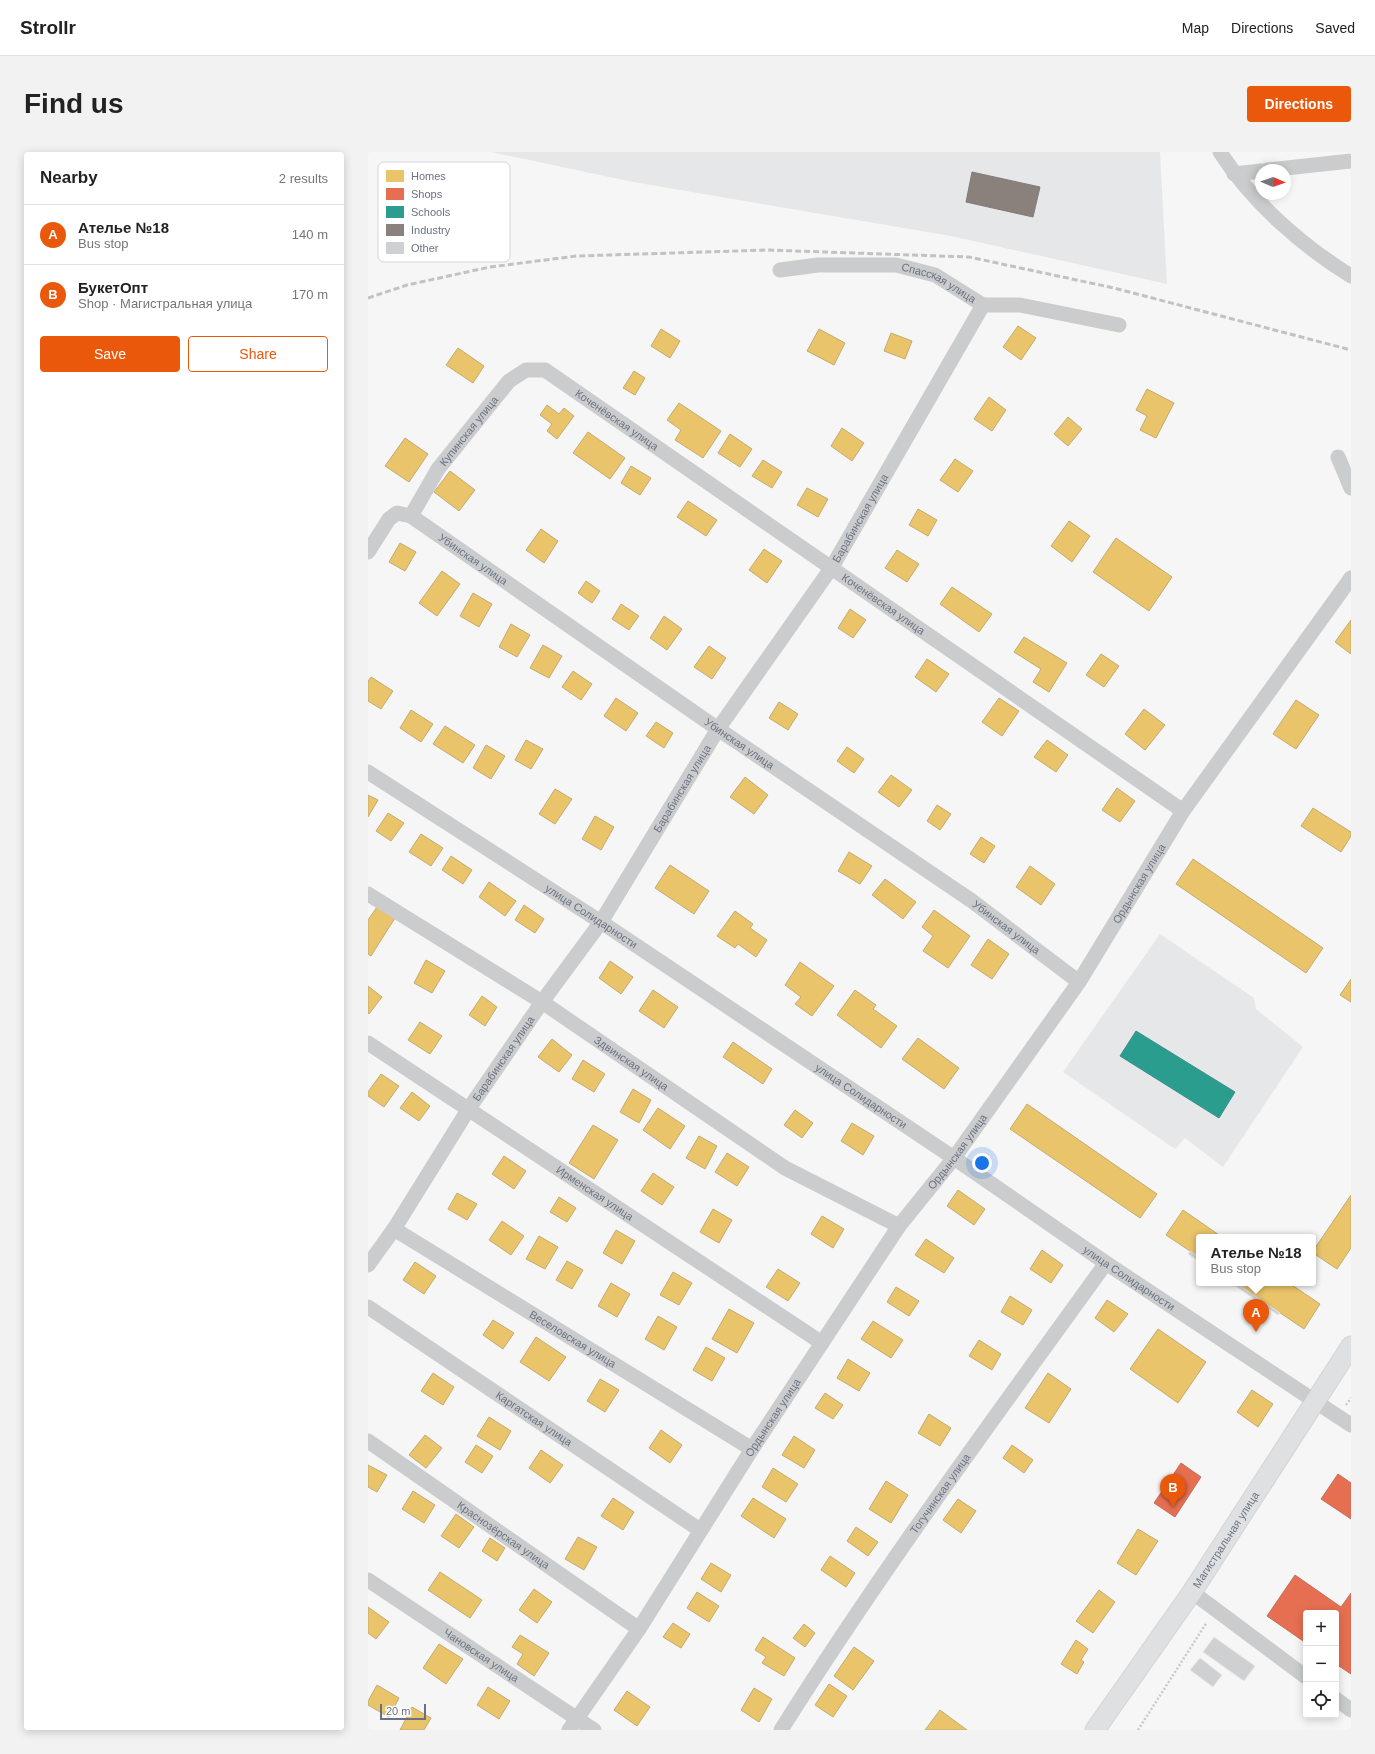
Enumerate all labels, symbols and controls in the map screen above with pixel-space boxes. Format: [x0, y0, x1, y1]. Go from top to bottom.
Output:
text: Strollr [20, 17, 76, 38]
text: Map [1182, 20, 1209, 36]
text: Directions [1231, 20, 1293, 36]
text: Saved [1315, 20, 1355, 36]
button: Directions [1247, 86, 1351, 122]
text: Find us [24, 88, 124, 119]
legend [378, 162, 510, 262]
north arrow [1255, 164, 1291, 200]
text: Nearby [40, 168, 98, 187]
text: Homes [411, 170, 446, 182]
text: 2 results [279, 171, 328, 186]
text: Shops [411, 188, 443, 200]
text: Schools [411, 206, 451, 218]
text: Ателье №18 [78, 219, 169, 236]
text: Industry [411, 224, 451, 236]
text: A [48, 227, 58, 242]
text: 140 m [292, 227, 328, 242]
text: Bus stop [78, 236, 129, 251]
text: Other [411, 242, 439, 254]
street label: Спасская улица [900, 261, 979, 306]
text: БукетОпт [78, 279, 148, 296]
text: B [48, 287, 58, 302]
text: 170 m [292, 287, 328, 302]
text: Shop · Магистральная улица [78, 296, 252, 311]
button: Save [40, 336, 180, 372]
button: Share [188, 336, 328, 372]
street label: Коченёвская улица [573, 387, 661, 453]
street label: Купинская улица [437, 393, 501, 468]
street label: Барабинская улица [830, 471, 891, 565]
street label: Убинская улица [436, 531, 511, 588]
street label: Коченёвская улица [840, 571, 928, 637]
street label: Убинская улица [702, 716, 777, 772]
street label: Барабинская улица [651, 742, 713, 834]
street label: Ордынская улица [1110, 841, 1168, 926]
street label: улица Солидарности [543, 882, 640, 951]
street label: Убинская улица [970, 898, 1043, 957]
street label: Барабинская улица [470, 1013, 537, 1103]
street label: Здвинская улица [592, 1034, 671, 1093]
street label: улица Солидарности [813, 1061, 909, 1131]
street label: Ордынская улица [925, 1111, 990, 1192]
your location [972, 1153, 992, 1173]
street label: Ирменская улица [554, 1163, 636, 1223]
popup [1196, 1234, 1316, 1286]
street label: улица Солидарности [1081, 1243, 1177, 1313]
text: Ателье №18 [1211, 1244, 1302, 1261]
text: Bus stop [1211, 1261, 1261, 1276]
pin: A [1243, 1299, 1269, 1332]
street label: Веселовская улица [528, 1308, 619, 1370]
street label: Ордынская улица [743, 1376, 803, 1459]
street label: Каргатская улица [494, 1389, 575, 1449]
street label: Тогучинская улица [908, 1450, 973, 1536]
pin: B [1160, 1474, 1186, 1507]
street label: Магистральная улица [1190, 1489, 1262, 1590]
street label: Краснозёрская улица [455, 1499, 553, 1572]
map controls [1303, 1610, 1339, 1718]
button: + [1303, 1610, 1339, 1646]
street label: Чановская улица [442, 1626, 522, 1685]
button: − [1303, 1646, 1339, 1682]
button: locate [1303, 1682, 1339, 1718]
scale bar [380, 1702, 426, 1721]
text: 20 m [386, 1705, 410, 1717]

